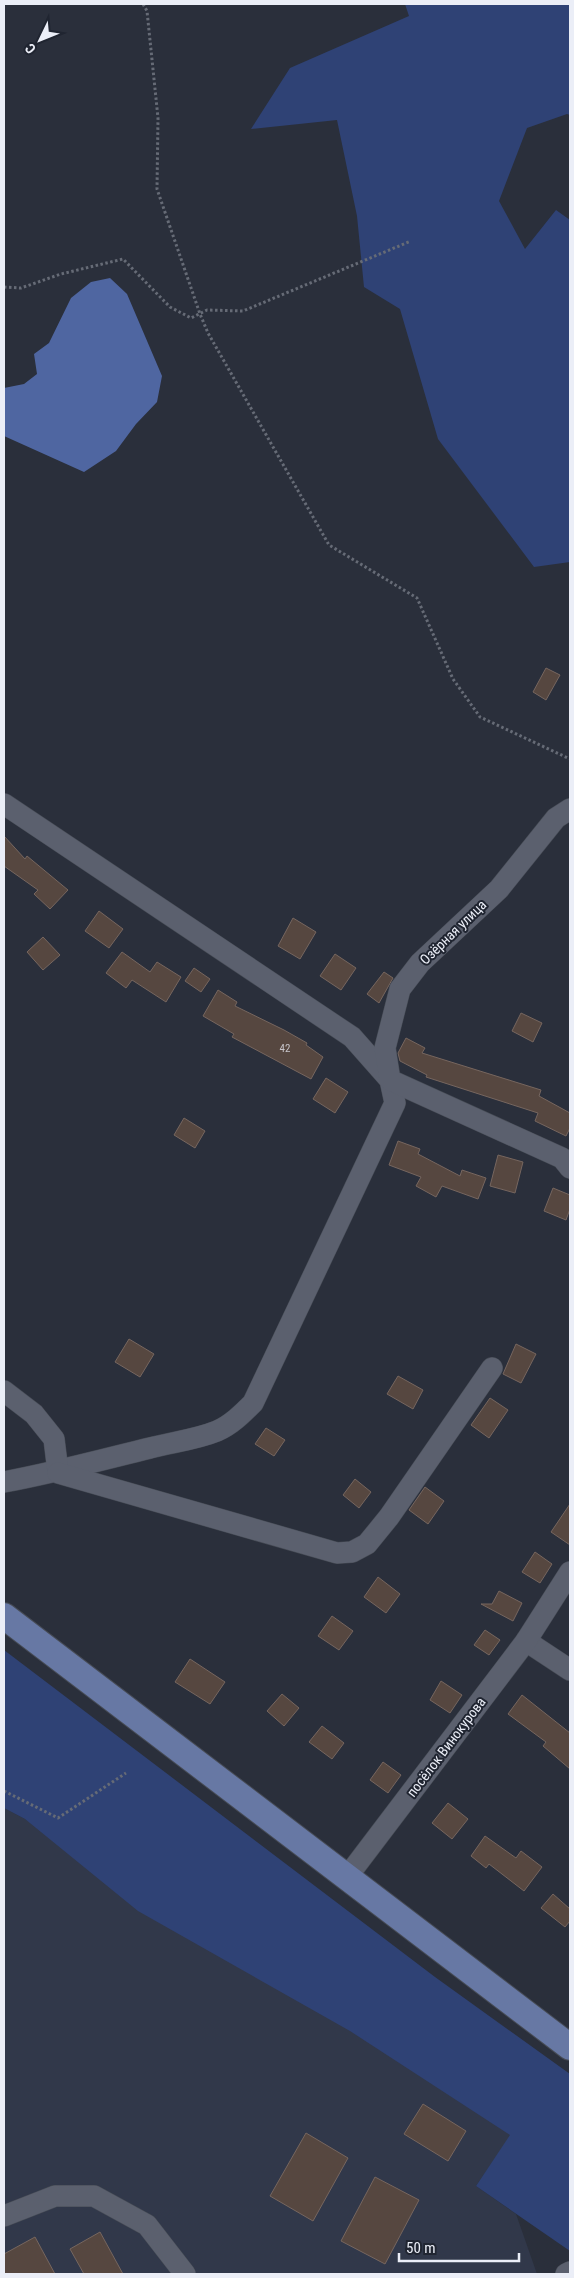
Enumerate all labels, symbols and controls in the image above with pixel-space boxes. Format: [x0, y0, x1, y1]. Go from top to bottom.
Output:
north arrow [15, 15, 65, 65]
text: С [22, 40, 39, 57]
street label: Озёрная улица [417, 896, 489, 968]
house number: 42 [280, 1042, 290, 1055]
street label: посёлок Винокурова [403, 1694, 489, 1800]
scale bar [399, 2230, 519, 2262]
text: 50 m [406, 2239, 436, 2257]

